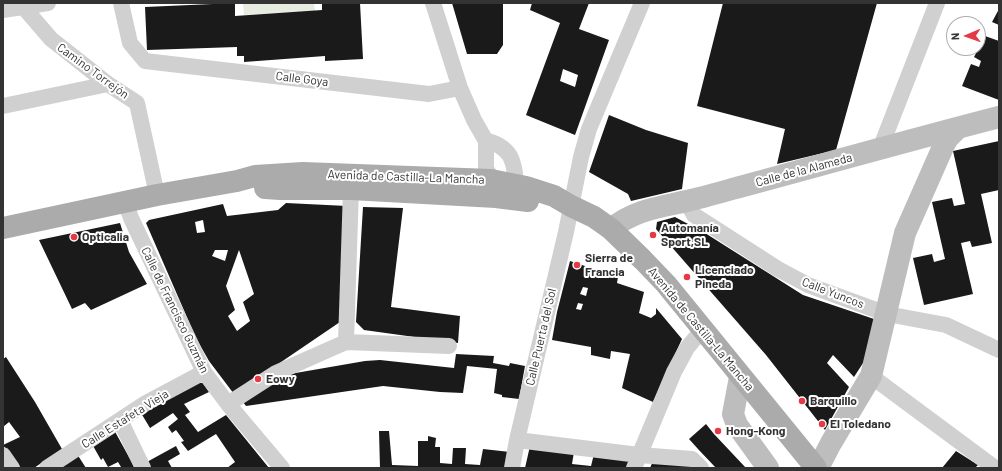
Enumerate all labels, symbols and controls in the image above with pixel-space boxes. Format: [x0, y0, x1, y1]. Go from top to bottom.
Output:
north arrow [946, 16, 986, 56]
text: N [948, 33, 961, 40]
street label: Camino Torrejón [54, 40, 132, 102]
street label: Calle Goya [275, 69, 329, 89]
street label: Calle de la Alameda [754, 150, 854, 190]
street label: Avenida de Castilla-La Mancha [327, 167, 485, 187]
place label: Automanía Sport,SL [661, 221, 719, 249]
place label: Opticalia [82, 230, 129, 244]
marker: Automanía Sport,SL [648, 230, 658, 240]
marker: Opticalia [69, 232, 79, 242]
street label: Calle de Francisco Guzmán [138, 245, 212, 375]
place label: Sierra de Francia [585, 251, 633, 279]
marker: Sierra de Francia [572, 260, 582, 270]
place label: Licenciado Pineda [695, 263, 754, 291]
street label: Avenida de Castilla-La Mancha [645, 264, 757, 394]
marker: Licenciado Pineda [682, 272, 692, 282]
street label: Calle Yuncos [800, 275, 866, 311]
street label: Calle Puerta del Sol [523, 287, 559, 387]
place label: Eowy [266, 372, 295, 386]
marker: Eowy [253, 374, 263, 384]
street label: Calle Estafeta Vieja [79, 386, 171, 452]
place label: Barquillo [810, 394, 857, 408]
marker: Barquillo [797, 396, 807, 406]
place label: El Toledano [830, 417, 891, 431]
marker: El Toledano [817, 419, 827, 429]
place label: Hong-Kong [726, 424, 785, 438]
marker: Hong-Kong [713, 426, 723, 436]

